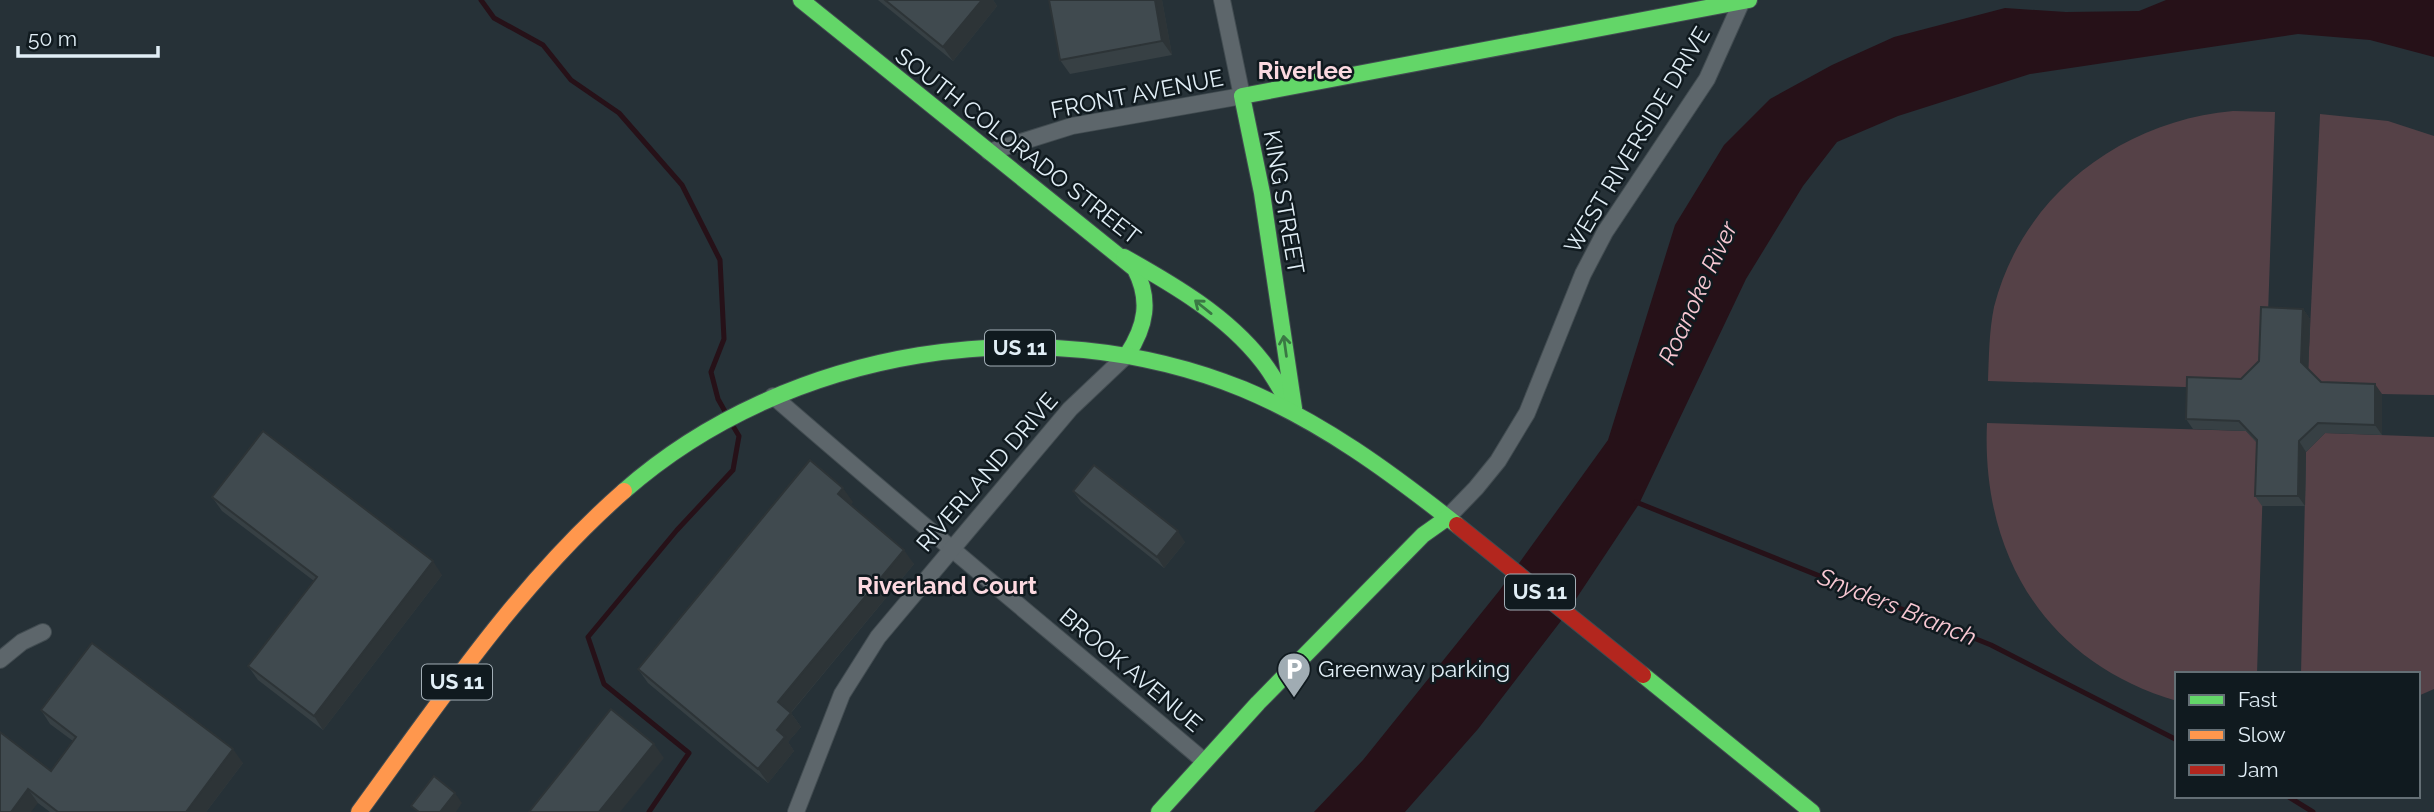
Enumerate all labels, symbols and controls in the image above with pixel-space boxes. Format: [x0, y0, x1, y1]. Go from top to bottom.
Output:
scale bar [18, 14, 158, 58]
street label: WEST RIVERSIDE DRIVE [1558, 22, 1715, 258]
text: 50 m [28, 26, 77, 51]
street label: SOUTH COLORADO STREET [890, 42, 1146, 250]
district label: Riverlee [1258, 56, 1352, 85]
street label: FRONT AVENUE [1048, 64, 1225, 123]
street label: KING STREET [1259, 128, 1310, 276]
water label: Roanoke River [1652, 216, 1744, 369]
one-way arrow [1194, 299, 1212, 314]
road number: US 11 [985, 330, 1055, 366]
one-way arrow [1278, 335, 1291, 357]
street label: RIVERLAND DRIVE [910, 387, 1063, 556]
water label: Snyders Branch [1813, 561, 1981, 652]
district label: Riverland Court [857, 571, 1037, 600]
road number: US 11 [1505, 574, 1575, 610]
street label: BROOK AVENUE [1055, 602, 1208, 737]
parking icon: Greenway parking [1275, 650, 1313, 699]
place label: Greenway parking [1318, 655, 1510, 682]
road number: US 11 [422, 664, 492, 700]
legend [2175, 672, 2420, 798]
text: Fast [2238, 687, 2278, 712]
text: Slow [2238, 722, 2286, 747]
text: Jam [2238, 757, 2279, 782]

